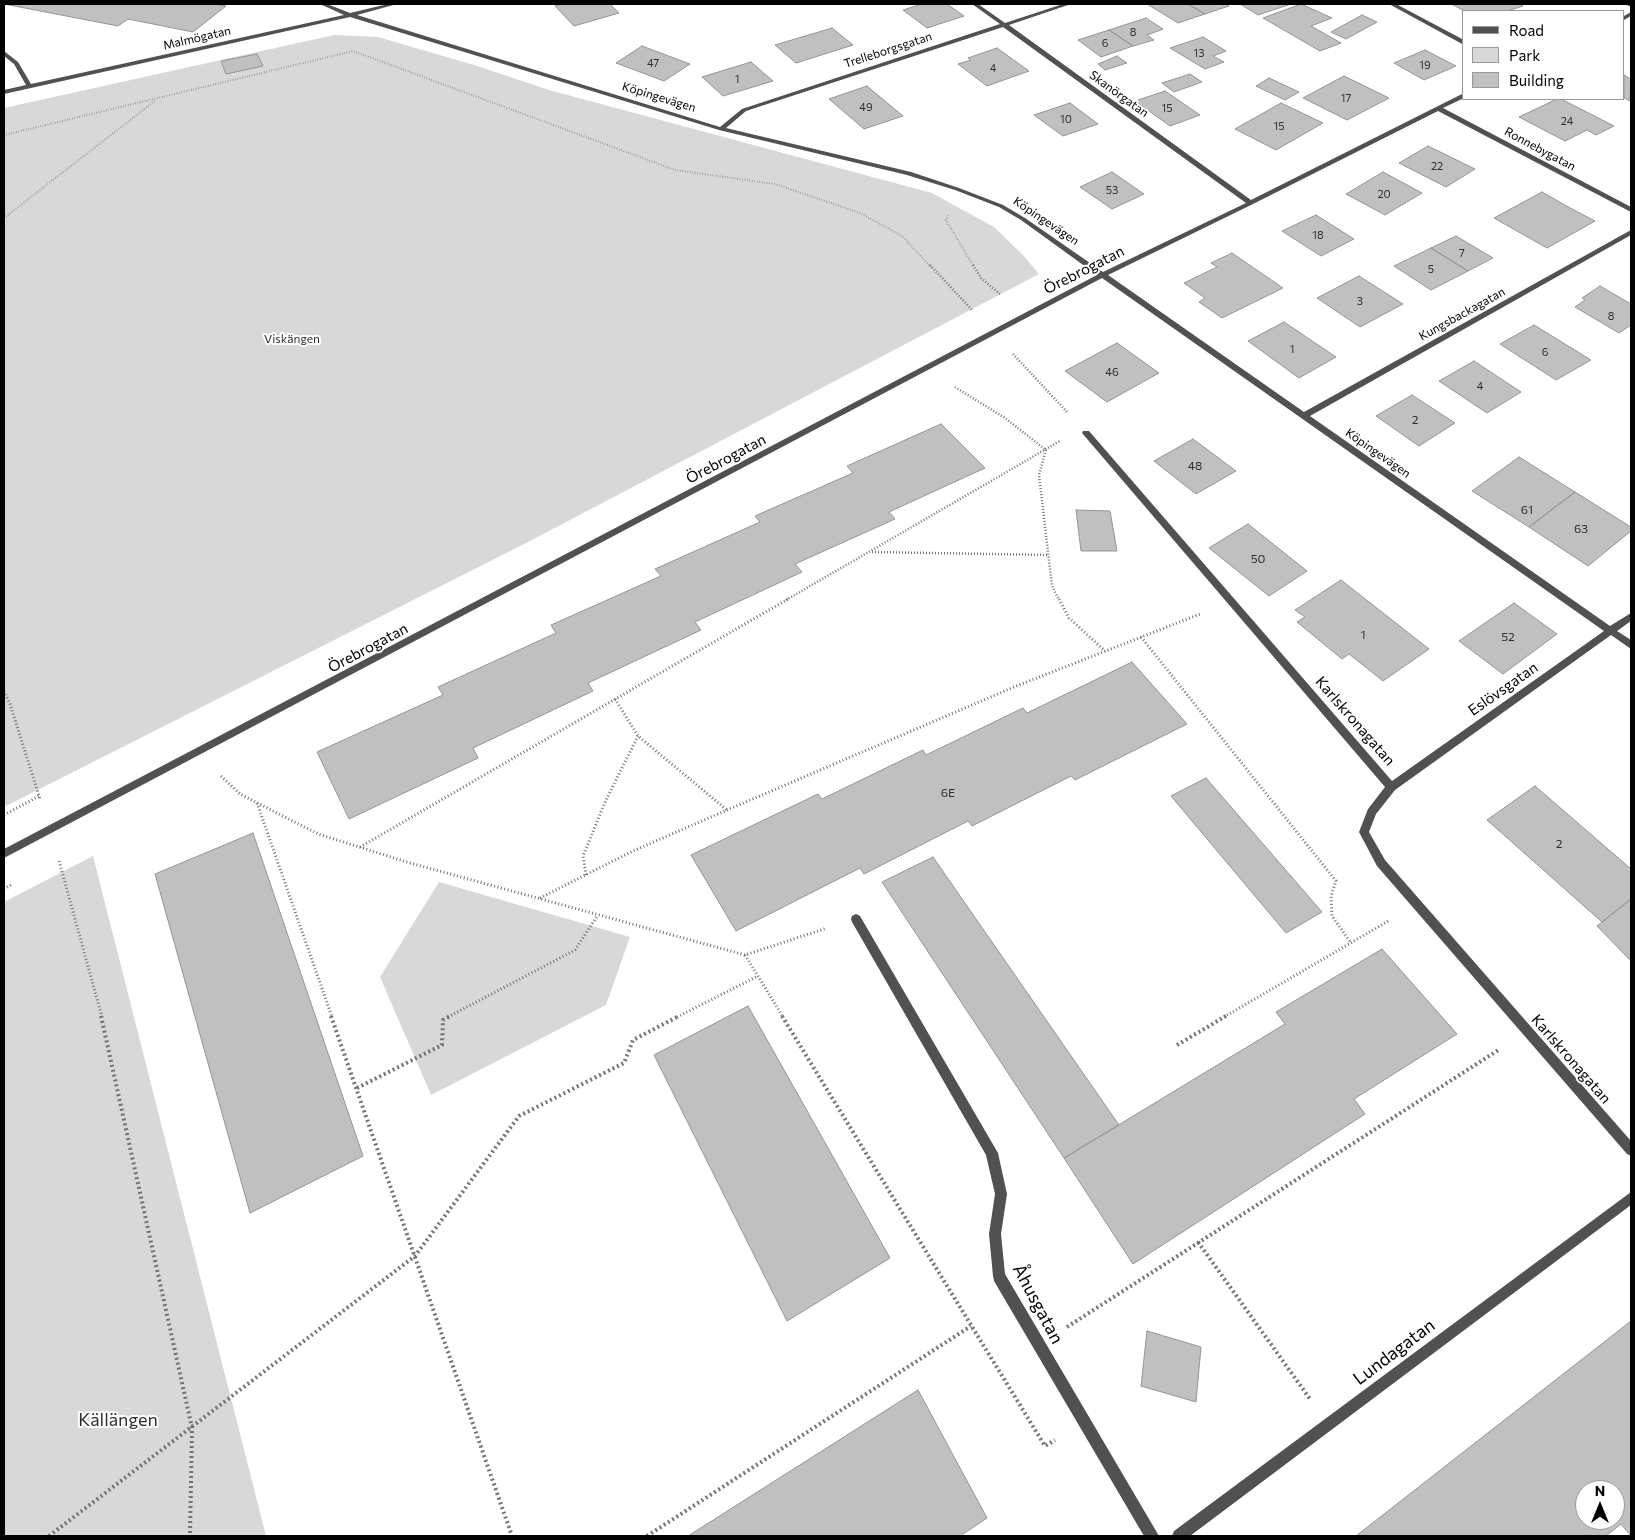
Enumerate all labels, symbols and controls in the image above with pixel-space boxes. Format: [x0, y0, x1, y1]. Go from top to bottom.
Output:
legend [1462, 10, 1625, 100]
text: Road [1509, 21, 1544, 39]
street label: Malmögatan [162, 23, 232, 53]
house number: 8 [1130, 25, 1136, 39]
street label: Trelleborgsgatan [842, 29, 934, 71]
house number: 6 [1102, 36, 1108, 50]
house number: 13 [1194, 46, 1204, 60]
text: Park [1509, 46, 1540, 64]
house number: 47 [647, 56, 659, 70]
house number: 19 [1419, 58, 1431, 72]
house number: 4 [990, 61, 996, 75]
street label: Skanörgatan [1087, 68, 1151, 120]
text: Building [1509, 71, 1564, 89]
house number: 1 [735, 72, 739, 86]
street label: Köpingevägen [620, 79, 698, 115]
house number: 17 [1341, 91, 1351, 105]
house number: 49 [859, 100, 873, 114]
house number: 15 [1161, 101, 1173, 115]
house number: 10 [1060, 112, 1072, 126]
house number: 24 [1561, 114, 1573, 128]
house number: 15 [1273, 119, 1285, 133]
street label: Ronnebygatan [1502, 124, 1578, 174]
house number: 22 [1431, 159, 1443, 173]
house number: 53 [1106, 183, 1118, 197]
house number: 20 [1377, 187, 1391, 201]
street label: Köpingevägen [1010, 194, 1082, 248]
house number: 18 [1312, 228, 1324, 242]
street label: Örebrogatan [1041, 242, 1127, 298]
house number: 7 [1459, 246, 1465, 260]
house number: 5 [1428, 262, 1434, 276]
street label: Kungsbackagatan [1416, 284, 1508, 344]
house number: 3 [1357, 294, 1363, 308]
house number: 8 [1608, 309, 1614, 323]
park label: Viskängen [264, 332, 320, 346]
house number: 1 [1290, 342, 1294, 356]
house number: 6 [1542, 345, 1548, 359]
house number: 46 [1105, 365, 1119, 379]
house number: 4 [1477, 379, 1483, 393]
house number: 2 [1412, 413, 1418, 427]
street label: Köpingevägen [1343, 425, 1413, 481]
street label: Örebrogatan [683, 430, 769, 488]
house number: 48 [1188, 459, 1202, 473]
house number: 61 [1521, 503, 1533, 517]
house number: 63 [1574, 522, 1588, 536]
house number: 50 [1251, 552, 1265, 566]
street label: Örebrogatan [325, 619, 411, 677]
house number: 1 [1360, 628, 1366, 642]
house number: 52 [1501, 630, 1515, 644]
street label: Eslövsgatan [1465, 658, 1541, 720]
street label: Karlskronagatan [1311, 673, 1399, 769]
house number: 6E [941, 786, 955, 800]
house number: 2 [1556, 837, 1562, 851]
street label: Karlskronagatan [1527, 1011, 1615, 1107]
street label: Åhusgatan [1008, 1260, 1068, 1348]
street label: Lundagatan [1349, 1314, 1439, 1390]
park label: Källängen [78, 1409, 158, 1431]
north arrow [1575, 1480, 1625, 1530]
text: N [1595, 1482, 1605, 1499]

